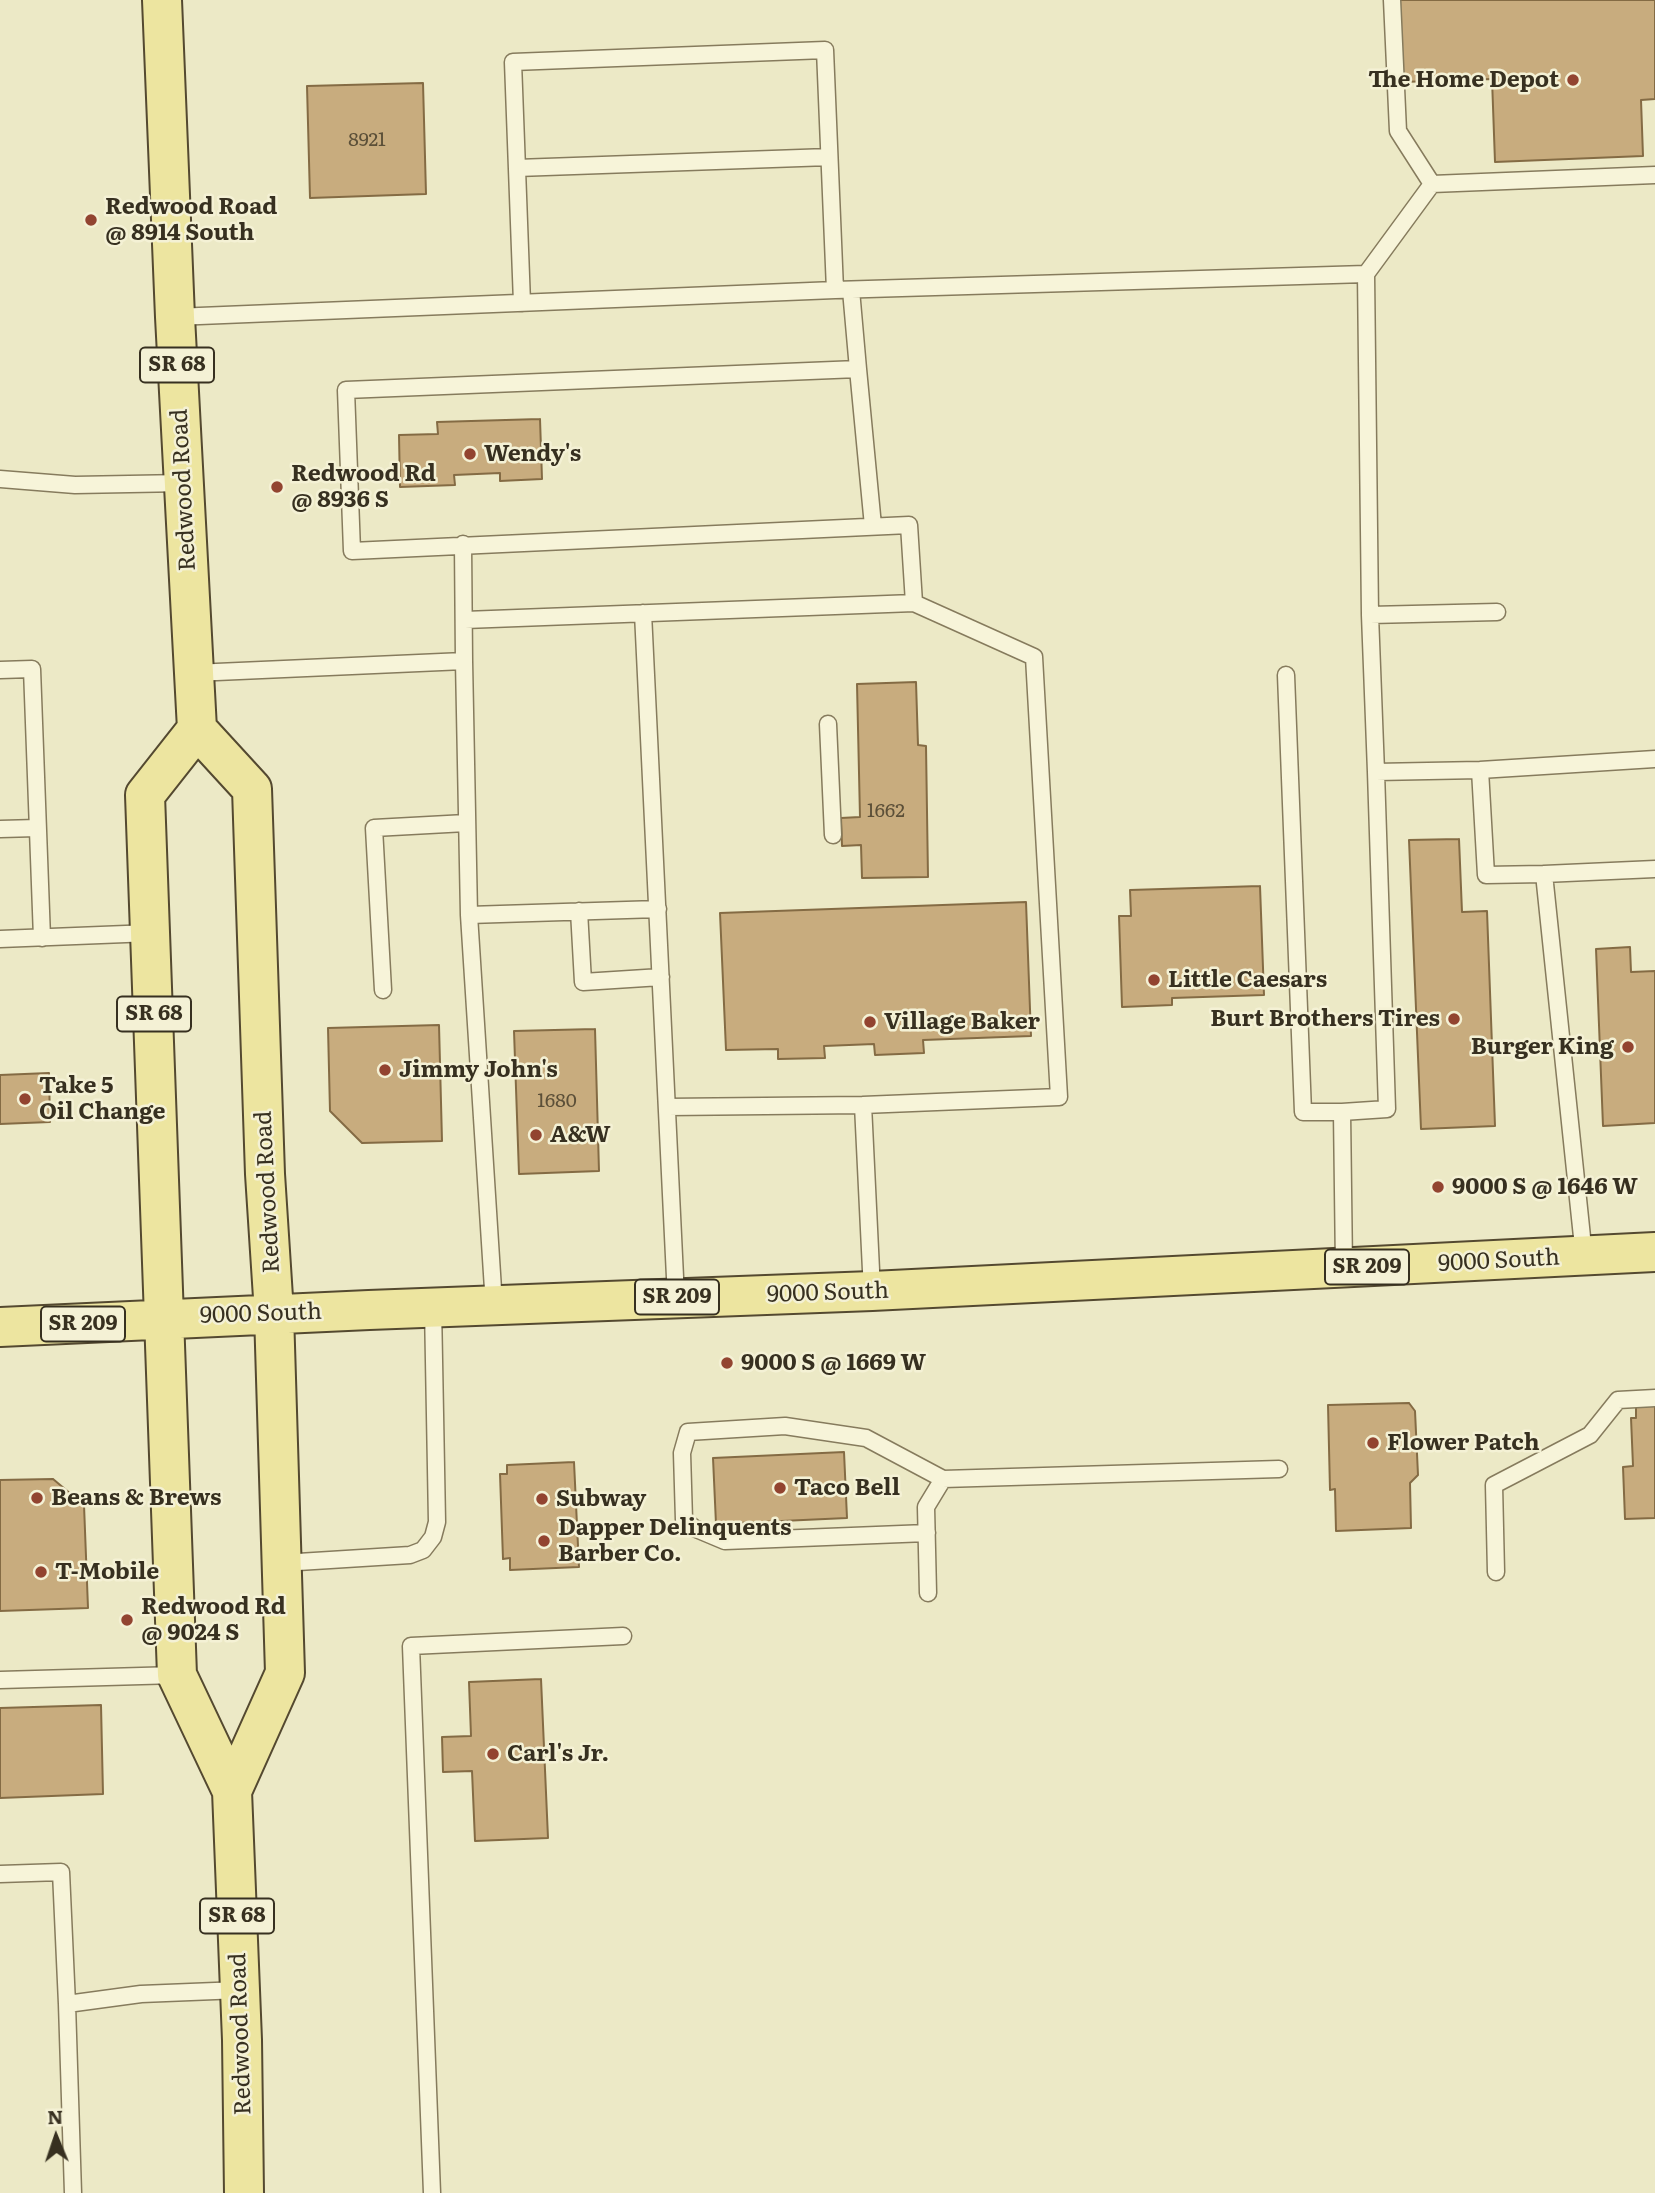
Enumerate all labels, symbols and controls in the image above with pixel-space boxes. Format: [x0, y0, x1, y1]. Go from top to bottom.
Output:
place label: The Home Depot [1368, 66, 1559, 94]
marker: The Home Depot [1565, 72, 1581, 88]
house number: 8921 [348, 129, 386, 151]
place label: Redwood Road @ 8914 South [105, 193, 277, 247]
marker: Redwood Road @ 8914 South [83, 212, 99, 228]
road number: SR 68 [140, 348, 214, 382]
street label: Redwood Road [166, 408, 202, 572]
place label: Wendy's [484, 440, 581, 468]
marker: Wendy's [462, 446, 478, 462]
place label: Redwood Rd @ 8936 S [291, 460, 436, 514]
marker: Redwood Rd @ 8936 S [269, 479, 285, 495]
house number: 1662 [867, 800, 905, 822]
place label: Little Caesars [1168, 966, 1327, 994]
marker: Little Caesars [1146, 972, 1162, 988]
road number: SR 68 [117, 996, 191, 1032]
place label: Burt Brothers Tires [1210, 1005, 1440, 1033]
place label: Village Baker [884, 1008, 1040, 1036]
marker: Burt Brothers Tires [1446, 1011, 1462, 1027]
marker: Village Baker [862, 1014, 878, 1030]
place label: Burger King [1471, 1033, 1614, 1061]
marker: Burger King [1620, 1039, 1636, 1055]
place label: Jimmy John's [399, 1056, 558, 1084]
marker: Jimmy John's [377, 1062, 393, 1078]
place label: Take 5 Oil Change [39, 1072, 166, 1126]
house number: 1680 [537, 1090, 577, 1112]
marker: Take 5 Oil Change [17, 1091, 33, 1107]
street label: Redwood Road [250, 1110, 286, 1274]
place label: A&W [550, 1121, 611, 1149]
marker: A&W [528, 1127, 544, 1143]
place label: 9000 S @ 1646 W [1452, 1173, 1638, 1201]
marker: 9000 S @ 1646 W [1430, 1179, 1446, 1195]
street label: 9000 South [1437, 1244, 1561, 1278]
road number: SR 209 [1325, 1250, 1409, 1284]
street label: 9000 South [767, 1277, 889, 1309]
road number: SR 209 [635, 1280, 719, 1314]
street label: 9000 South [200, 1298, 322, 1330]
road number: SR 209 [41, 1306, 125, 1342]
place label: 9000 S @ 1669 W [741, 1349, 926, 1377]
marker: 9000 S @ 1669 W [719, 1355, 735, 1371]
place label: Flower Patch [1387, 1429, 1540, 1457]
marker: Flower Patch [1365, 1435, 1381, 1451]
place label: Taco Bell [794, 1474, 900, 1502]
marker: Taco Bell [772, 1480, 788, 1496]
place label: Beans & Brews [51, 1484, 222, 1512]
place label: Subway [556, 1485, 646, 1513]
marker: Beans & Brews [29, 1490, 45, 1506]
marker: Subway [534, 1491, 550, 1507]
place label: Dapper Delinquents Barber Co. [558, 1514, 792, 1568]
marker: Dapper Delinquents Barber Co. [536, 1533, 552, 1549]
place label: T-Mobile [55, 1558, 159, 1586]
marker: T-Mobile [33, 1564, 49, 1580]
place label: Redwood Rd @ 9024 S [141, 1593, 286, 1647]
marker: Redwood Rd @ 9024 S [119, 1612, 135, 1628]
place label: Carl's Jr. [507, 1740, 609, 1768]
marker: Carl's Jr. [485, 1746, 501, 1762]
road number: SR 68 [200, 1898, 274, 1934]
street label: Redwood Road [224, 1952, 258, 2116]
north arrow [21, 2102, 91, 2172]
text: N [47, 2102, 64, 2130]

